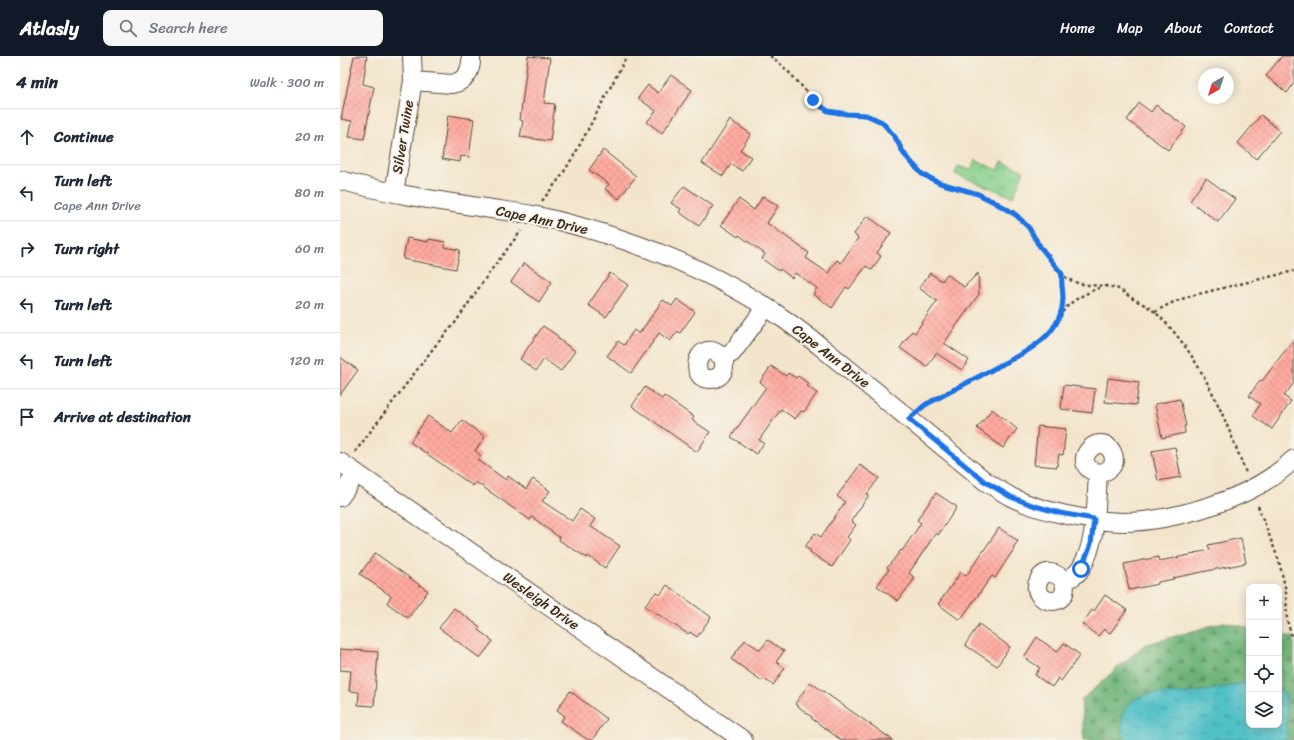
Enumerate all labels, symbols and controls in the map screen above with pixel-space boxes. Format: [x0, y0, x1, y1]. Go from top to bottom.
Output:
search box [103, 10, 383, 46]
text: Atlasly [20, 12, 79, 45]
text: Search here [149, 15, 228, 41]
text: Home [1060, 16, 1095, 41]
text: Map [1117, 16, 1143, 41]
text: About [1165, 16, 1202, 41]
text: Contact [1224, 16, 1274, 41]
icon: search [117, 17, 139, 39]
text: 4 min [16, 67, 58, 97]
north arrow [1198, 68, 1234, 104]
text: Walk · 300 m [250, 71, 324, 94]
route end [804, 91, 822, 109]
street label: Silver Twine [385, 98, 421, 176]
text: Continue [54, 124, 114, 150]
text: 20 m [295, 125, 324, 148]
icon: ahead [16, 126, 38, 148]
text: Turn left [54, 168, 112, 194]
text: 80 m [295, 181, 324, 204]
icon: left [16, 182, 38, 204]
text: Cape Ann Drive [54, 194, 141, 217]
street label: Cape Ann Drive [494, 198, 590, 242]
text: Turn right [54, 236, 119, 262]
text: 60 m [295, 237, 324, 260]
icon: right [16, 238, 38, 260]
text: Turn left [54, 292, 112, 318]
text: 20 m [295, 293, 324, 316]
icon: left [16, 294, 38, 316]
street label: Cape Ann Drive [786, 317, 876, 395]
text: Turn left [54, 348, 112, 374]
text: 120 m [289, 349, 324, 372]
icon: left [16, 350, 38, 372]
text: Arrive at destination [54, 404, 191, 430]
icon: arrive [16, 406, 38, 428]
route start [1072, 560, 1090, 578]
street label: Wesleigh Drive [497, 565, 585, 637]
map controls [1246, 584, 1282, 728]
button: + [1246, 584, 1282, 620]
button: − [1246, 620, 1282, 656]
button: locate [1246, 656, 1282, 692]
button: layers [1246, 692, 1282, 728]

